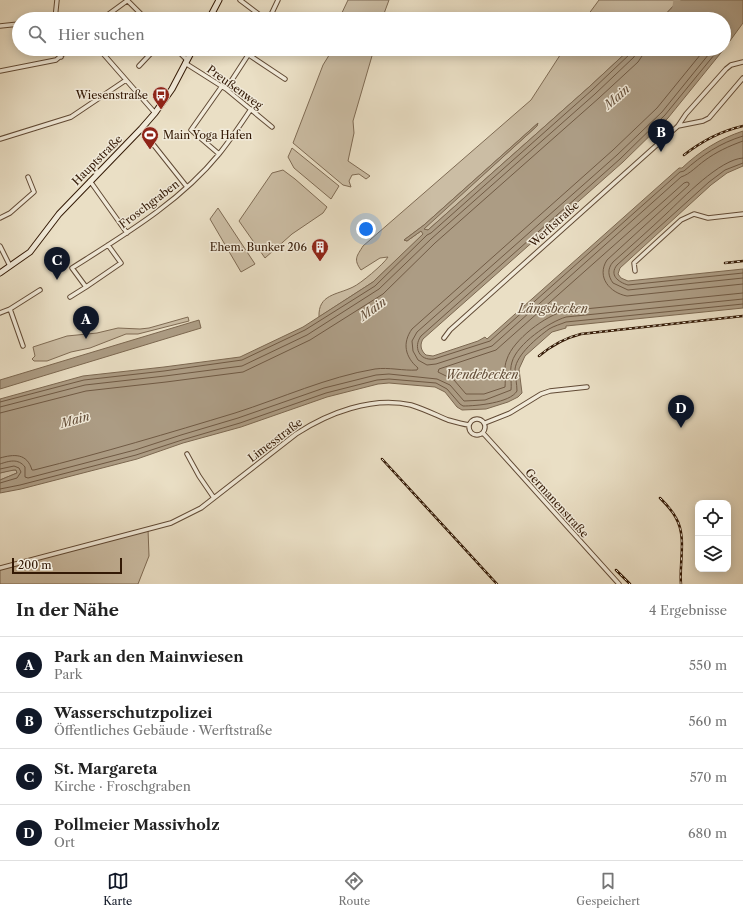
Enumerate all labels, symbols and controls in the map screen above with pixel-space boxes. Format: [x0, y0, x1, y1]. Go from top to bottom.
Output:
search box [12, 12, 731, 56]
icon: search [26, 23, 48, 45]
text: Hier suchen [58, 25, 145, 44]
street label: Preußenweg [204, 62, 266, 112]
water label: Main [599, 81, 633, 113]
bus stop icon: Wiesenstraße [151, 85, 171, 110]
place label: Wiesenstraße [75, 88, 148, 102]
pin: B [648, 119, 674, 152]
sports icon: Main Yoga Hafen [140, 125, 160, 150]
place label: Main Yoga Hafen [163, 128, 252, 142]
street label: Hauptstraße [69, 132, 125, 188]
street label: Froschgraben [116, 177, 182, 231]
street label: Werftstraße [525, 198, 582, 251]
your location [356, 219, 376, 239]
building icon: Ehem. Bunker 206 [310, 237, 330, 262]
place label: Ehem. Bunker 206 [210, 240, 308, 254]
pin: C [44, 247, 70, 280]
water label: Main [355, 294, 389, 325]
water label: Längsbecken [517, 301, 588, 316]
pin: A [73, 306, 99, 339]
water label: Wendebecken [445, 367, 519, 382]
pin: D [668, 395, 694, 428]
water label: Main [57, 408, 91, 431]
street label: Limesstraße [245, 415, 305, 465]
street label: Germanenstraße [522, 465, 592, 541]
map controls [695, 500, 731, 572]
button: locate [695, 500, 731, 536]
button: layers [695, 536, 731, 572]
scale bar [12, 556, 122, 575]
text: 200 m [18, 558, 51, 572]
text: In der Nähe [16, 600, 119, 620]
text: 4 Ergebnisse [649, 602, 727, 618]
text: Park an den Mainwiesen [54, 647, 244, 666]
text: A [24, 657, 34, 673]
text: 550 m [689, 657, 727, 673]
text: Park [54, 666, 82, 682]
text: Wasserschutzpolizei [54, 703, 212, 722]
text: B [24, 713, 34, 729]
text: 560 m [689, 713, 727, 729]
text: Öffentliches Gebäude · Werftstraße [54, 722, 272, 738]
text: St. Margareta [54, 759, 157, 778]
text: C [24, 769, 34, 785]
text: 570 m [690, 769, 727, 785]
text: Kirche · Froschgraben [54, 778, 191, 794]
text: Pollmeier Massivholz [54, 815, 220, 834]
text: D [23, 825, 35, 841]
text: 680 m [688, 825, 727, 841]
text: Ort [54, 834, 75, 850]
tab: Karte [103, 870, 132, 908]
tab: Route [339, 870, 370, 908]
tab: Gespeichert [576, 870, 640, 908]

